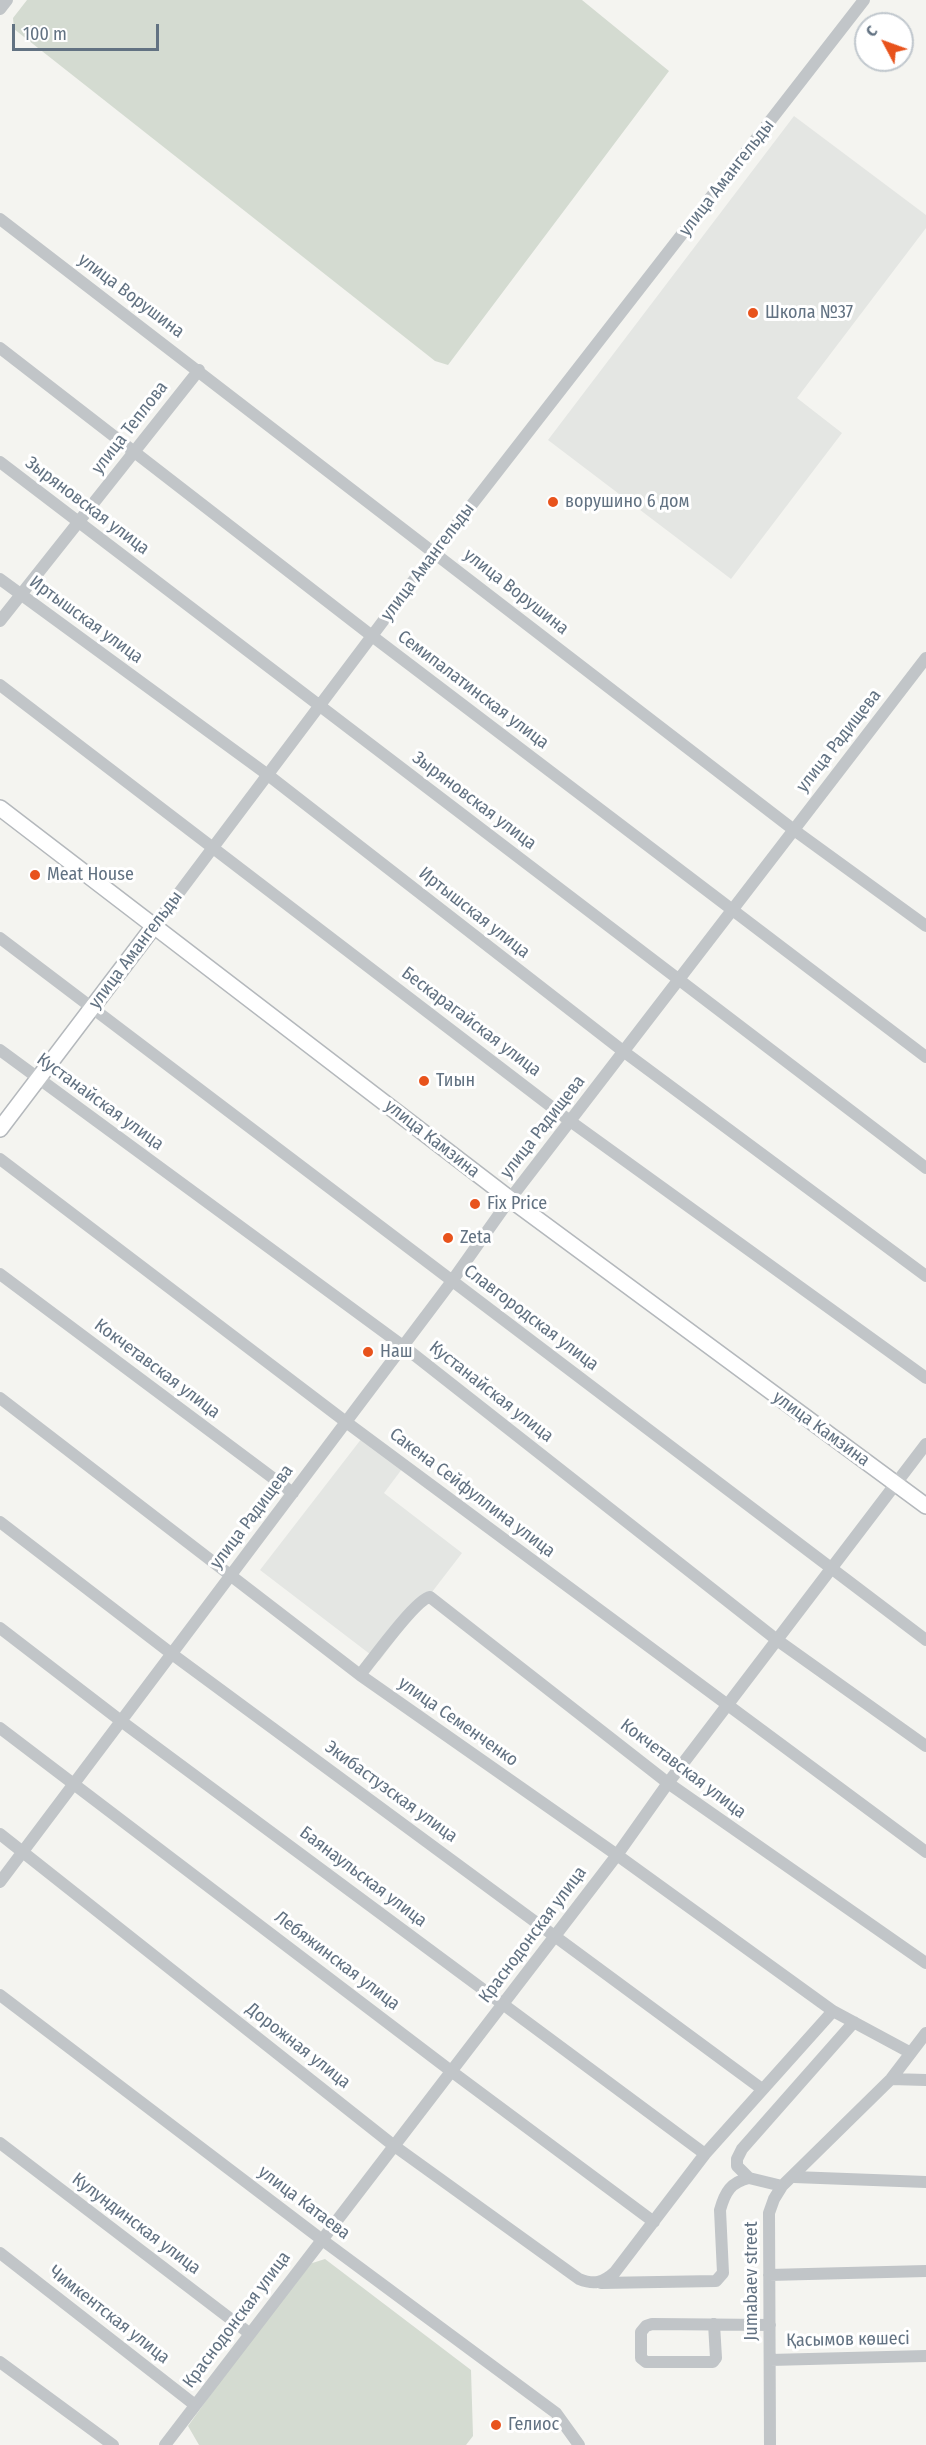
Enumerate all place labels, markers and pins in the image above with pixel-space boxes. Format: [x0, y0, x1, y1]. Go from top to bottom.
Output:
place label: Школа №37 [765, 302, 853, 324]
marker: Школа №37 [746, 306, 760, 320]
place label: ворушино 6 дом [565, 491, 689, 513]
marker: ворушино 6 дом [546, 495, 560, 509]
place label: Meat House [47, 864, 134, 886]
marker: Meat House [28, 868, 42, 882]
place label: Тиын [436, 1070, 475, 1092]
marker: Тиын [417, 1074, 431, 1088]
place label: Fix Price [487, 1193, 547, 1215]
marker: Fix Price [468, 1197, 482, 1211]
place label: Zeta [460, 1227, 492, 1249]
marker: Zeta [441, 1231, 455, 1245]
place label: Наш [380, 1341, 413, 1363]
marker: Наш [361, 1345, 375, 1359]
place label: Гелиос [508, 2414, 559, 2436]
marker: Гелиос [489, 2418, 503, 2432]

